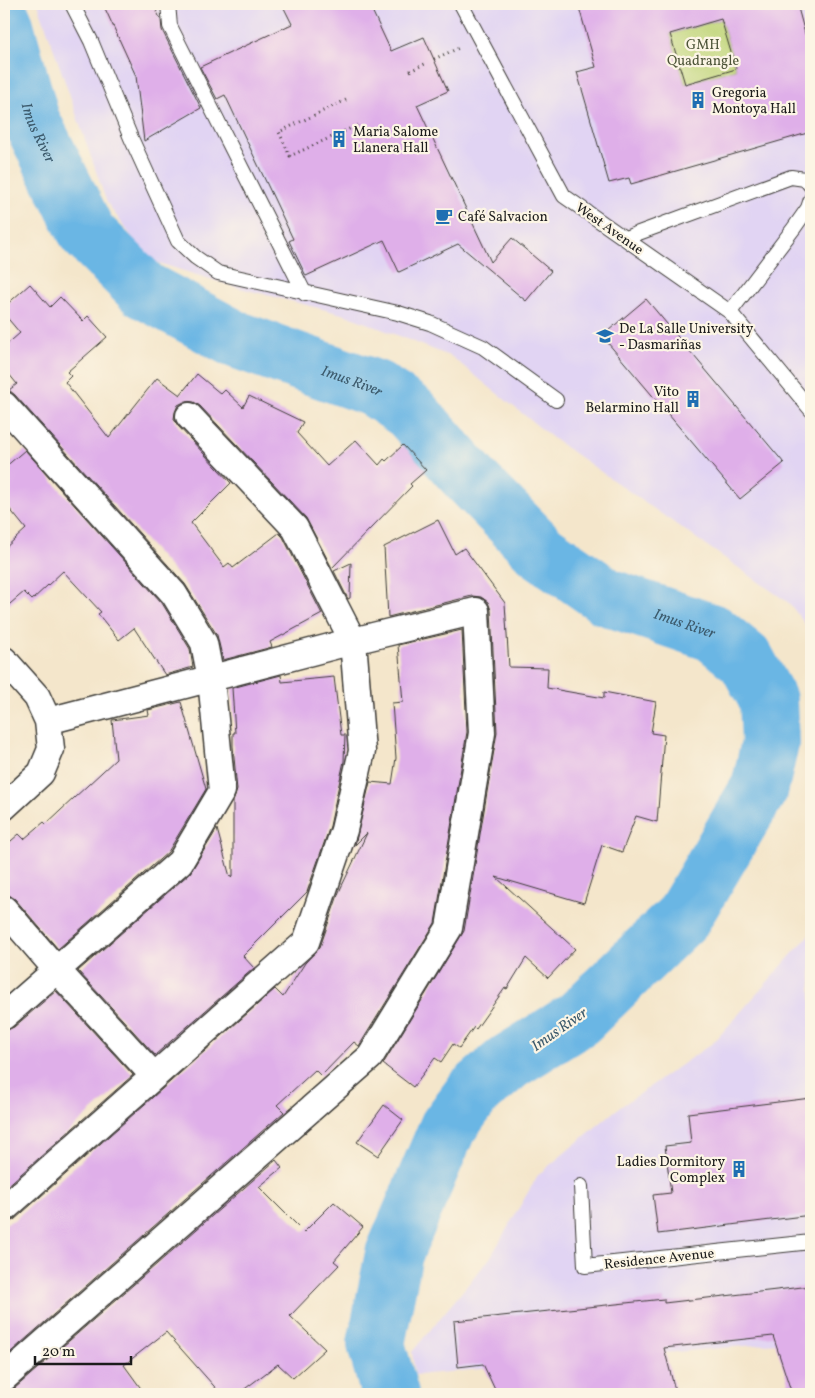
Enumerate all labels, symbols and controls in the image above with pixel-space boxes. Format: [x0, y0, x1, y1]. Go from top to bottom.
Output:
park label: GMH Quadrangle [667, 36, 739, 71]
place label: Gregoria Montoya Hall [712, 84, 796, 119]
building icon: Gregoria Montoya Hall [688, 90, 708, 110]
water label: Imus River [15, 101, 60, 167]
place label: Maria Salome Llanera Hall [353, 123, 439, 158]
building icon: Maria Salome Llanera Hall [329, 129, 349, 149]
street label: West Avenue [571, 199, 647, 260]
cafe icon: Café Salvacion [434, 206, 454, 226]
place label: Café Salvacion [458, 208, 548, 227]
place label: De La Salle University - Dasmariñas [619, 320, 754, 355]
school or university icon: De La Salle University - Dasmariñas [595, 326, 615, 346]
water label: Imus River [318, 361, 387, 403]
place label: Vito Belarmino Hall [586, 383, 679, 418]
building icon: Vito Belarmino Hall [683, 389, 703, 409]
water label: Imus River [651, 605, 718, 645]
water label: Imus River [528, 1003, 592, 1057]
place label: Ladies Dormitory Complex [617, 1153, 725, 1188]
building icon: Ladies Dormitory Complex [729, 1159, 749, 1179]
street label: Residence Avenue [603, 1244, 715, 1275]
scale bar [35, 1333, 131, 1365]
text: 20 m [42, 1342, 75, 1363]

